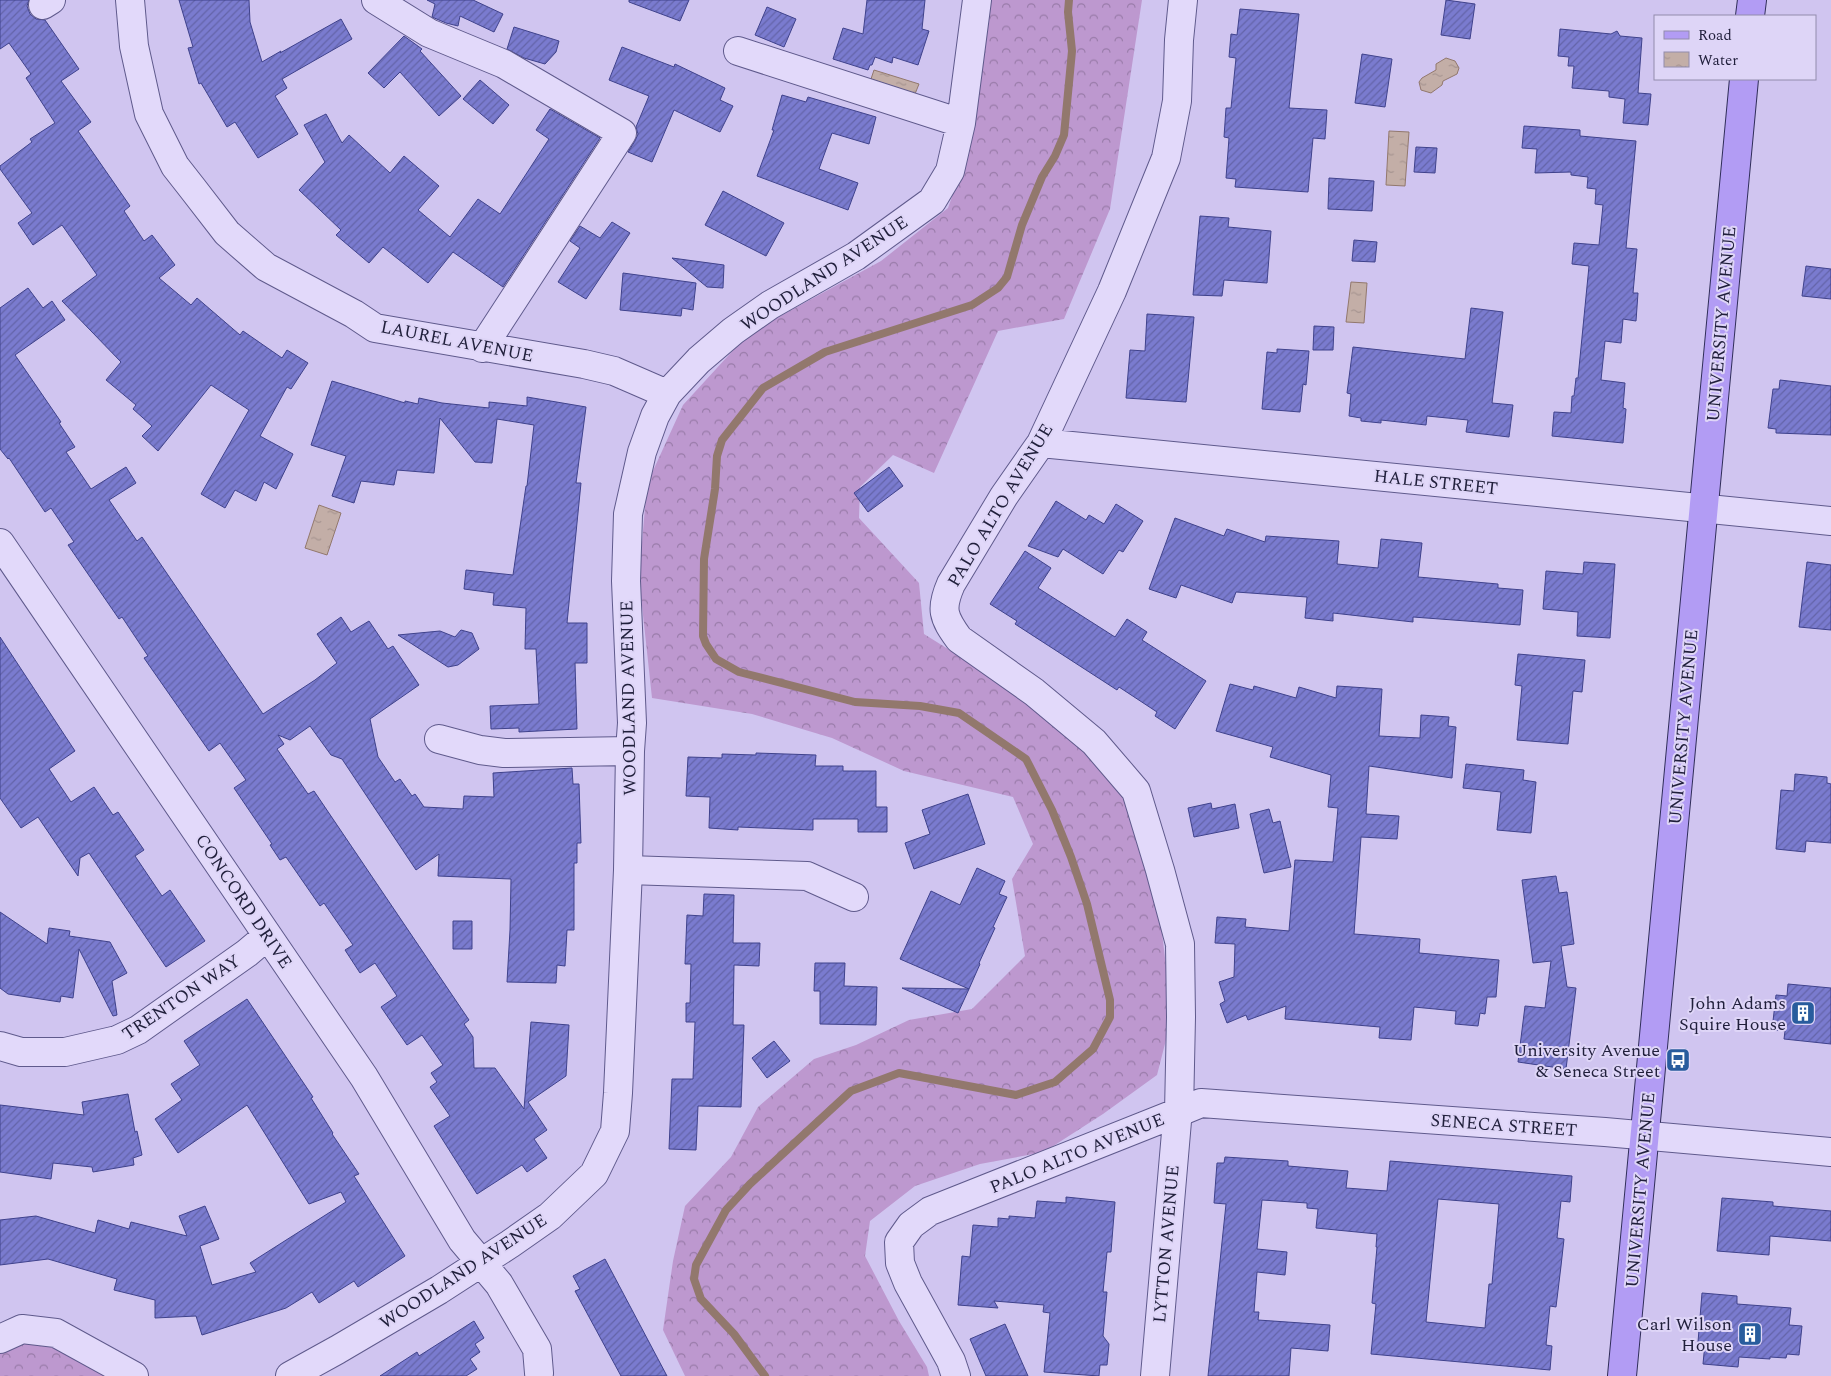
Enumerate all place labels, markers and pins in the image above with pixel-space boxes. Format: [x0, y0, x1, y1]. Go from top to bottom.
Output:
place label: John Adams Squire House [1679, 990, 1786, 1038]
building icon: John Adams Squire House [1790, 1000, 1816, 1026]
place label: University Avenue & Seneca Street [1513, 1037, 1660, 1085]
bus stop icon: University Avenue & Seneca Street [1665, 1047, 1691, 1073]
place label: Carl Wilson House [1637, 1311, 1732, 1359]
building icon: Carl Wilson House [1737, 1321, 1763, 1347]

